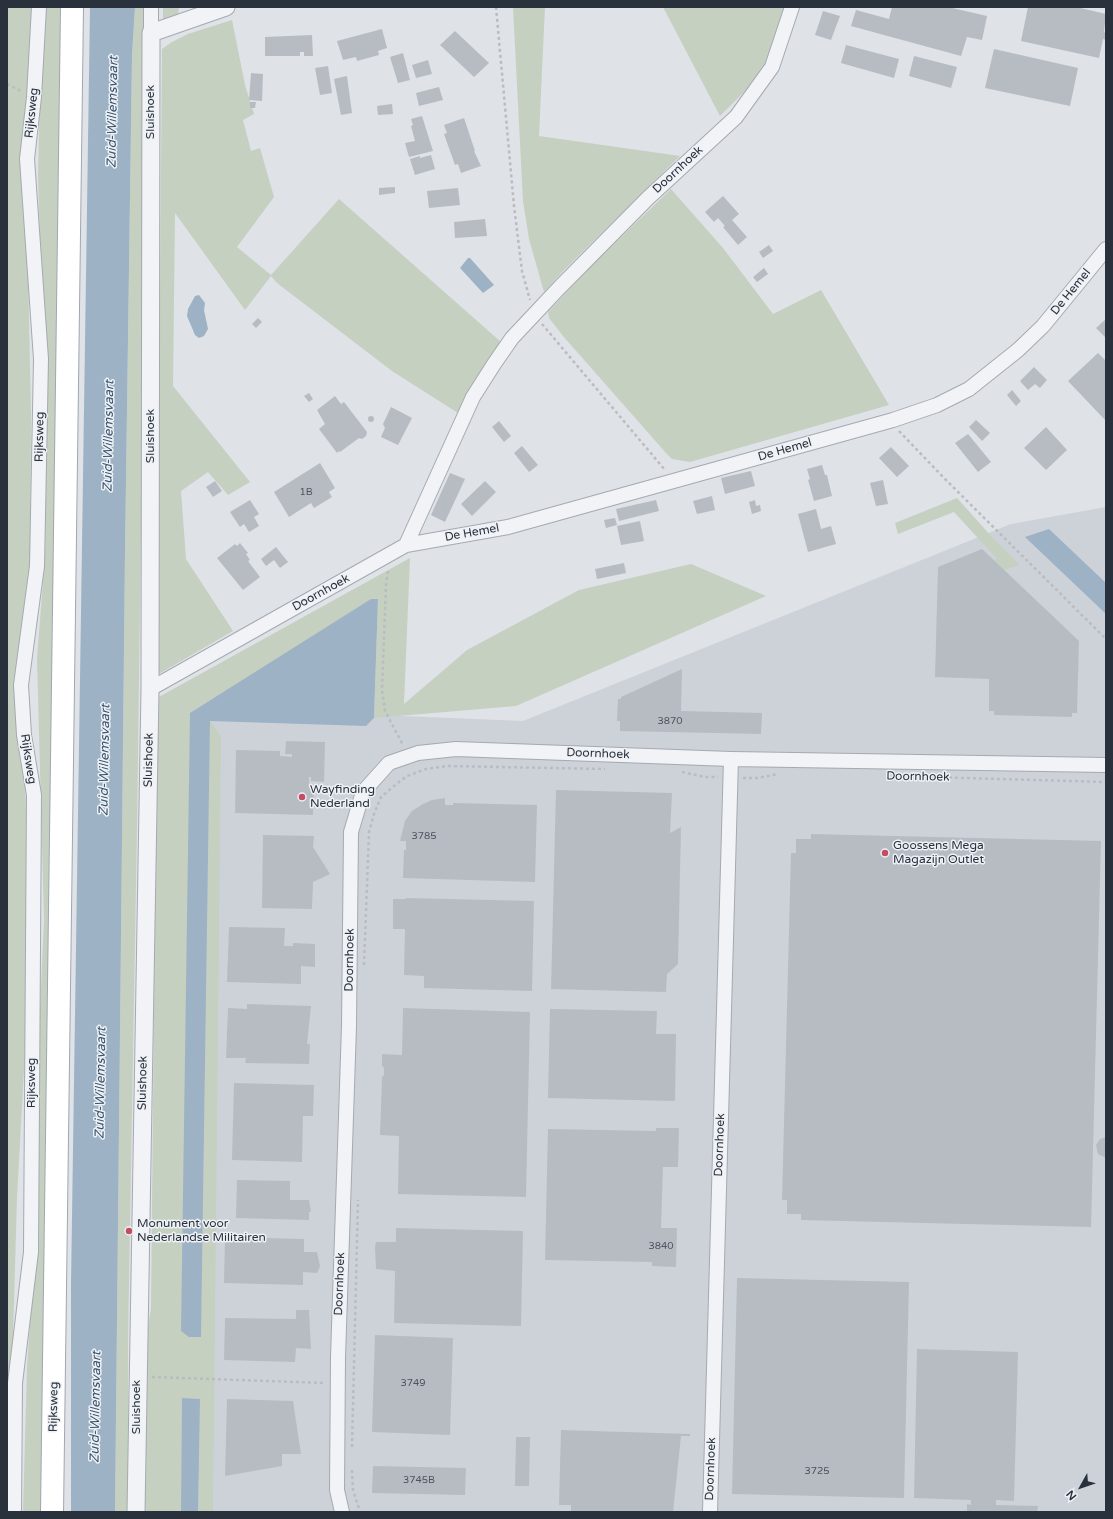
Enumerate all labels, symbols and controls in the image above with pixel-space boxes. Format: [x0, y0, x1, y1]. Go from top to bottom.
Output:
water label: Zuid-Willemsvaart [104, 56, 122, 168]
street label: Sluishoek [144, 85, 158, 139]
street label: Rijksweg [22, 87, 42, 139]
street label: Doornhoek [650, 143, 706, 197]
street label: De Hemel [1048, 266, 1094, 318]
water label: Zuid-Willemsvaart [100, 380, 118, 492]
street label: Sluishoek [144, 409, 158, 463]
street label: Rijksweg [32, 412, 48, 462]
street label: De Hemel [756, 435, 814, 465]
house number: 1B [299, 486, 313, 498]
street label: De Hemel [444, 521, 500, 545]
street label: Doornhoek [290, 571, 352, 615]
water label: Zuid-Willemsvaart [96, 704, 114, 816]
house number: 3870 [657, 715, 683, 727]
street label: Rijksweg [17, 733, 39, 785]
street label: Sluishoek [141, 733, 157, 787]
street label: Doornhoek [566, 746, 630, 762]
street label: Doornhoek [886, 769, 950, 785]
place label: Wayfinding Nederland [310, 783, 375, 811]
marker: Wayfinding Nederland [297, 792, 307, 802]
house number: 3785 [411, 830, 437, 842]
place label: Goossens Mega Magazijn Outlet [893, 839, 984, 867]
marker: Goossens Mega Magazijn Outlet [880, 848, 890, 858]
street label: Doornhoek [342, 928, 358, 992]
water label: Zuid-Willemsvaart [92, 1027, 110, 1139]
street label: Sluishoek [135, 1056, 151, 1110]
street label: Rijksweg [25, 1058, 39, 1108]
street label: Doornhoek [712, 1113, 728, 1177]
place label: Monument voor Nederlandse Militairen [137, 1217, 266, 1245]
marker: Monument voor Nederlandse Militairen [124, 1226, 134, 1236]
house number: 3840 [648, 1240, 674, 1252]
street label: Doornhoek [332, 1252, 348, 1316]
water label: Zuid-Willemsvaart [87, 1351, 105, 1463]
house number: 3749 [400, 1377, 426, 1389]
street label: Sluishoek [130, 1380, 144, 1434]
street label: Rijksweg [46, 1382, 62, 1432]
street label: Doornhoek [703, 1437, 719, 1501]
house number: 3725 [804, 1465, 830, 1477]
north arrow [1061, 1467, 1101, 1507]
house number: 3745B [403, 1474, 435, 1486]
text: N [1064, 1487, 1079, 1503]

